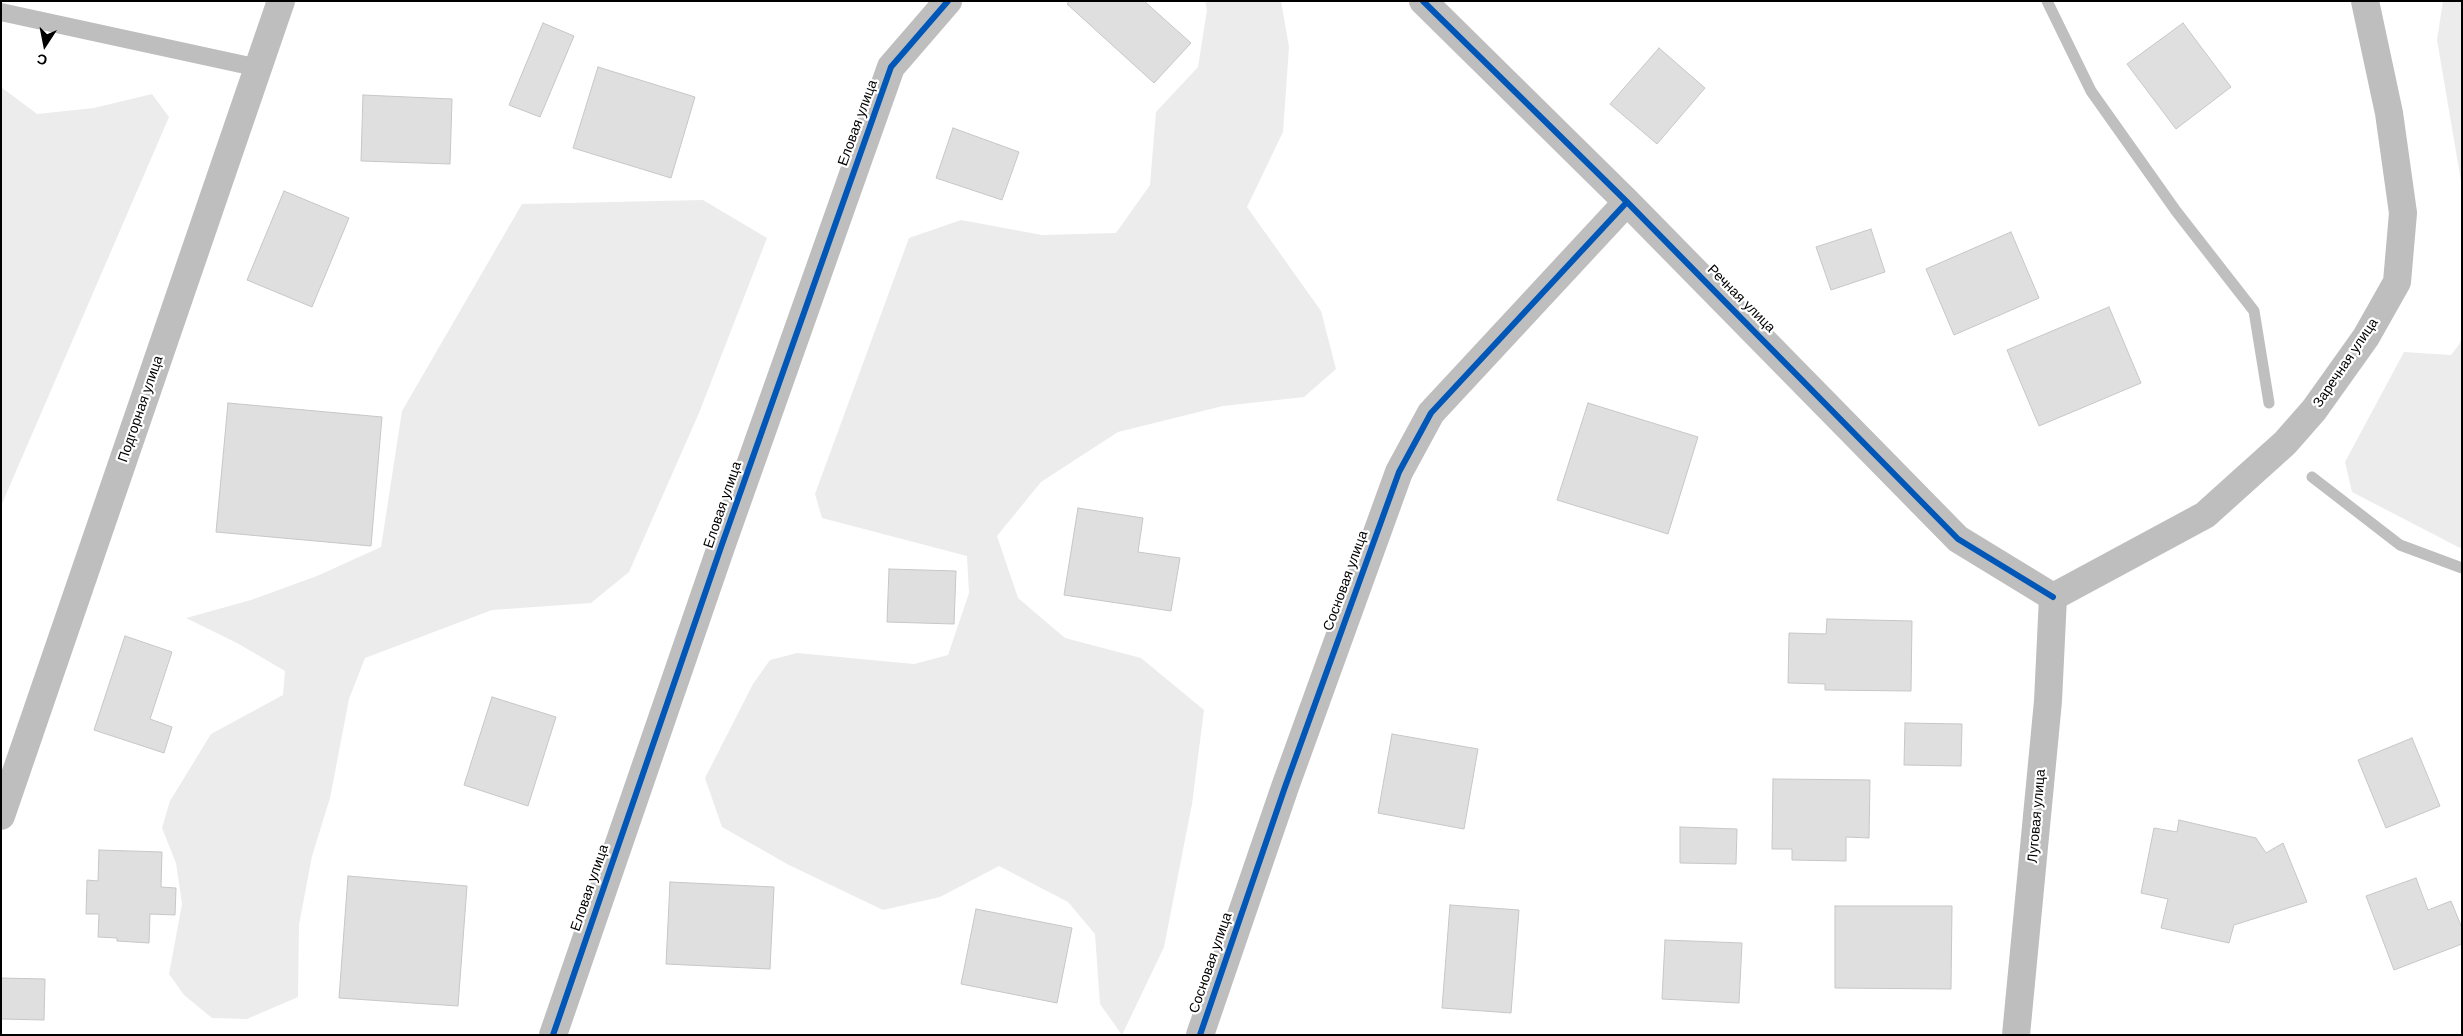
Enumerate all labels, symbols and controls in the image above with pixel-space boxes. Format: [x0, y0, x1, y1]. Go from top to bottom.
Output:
north arrow [20, 20, 70, 70]
text: С [36, 51, 49, 69]
street label: Еловая улица [835, 78, 881, 168]
street label: Речная улица [1704, 262, 1778, 336]
street label: Заречная улица [2310, 315, 2382, 411]
street label: Подгорная улица [115, 354, 167, 464]
street label: Еловая улица [700, 459, 746, 551]
street label: Сосновая улица [1320, 529, 1372, 633]
street label: Луговая улица [2025, 768, 2049, 864]
street label: Еловая улица [567, 842, 613, 934]
street label: Сосновая улица [1186, 910, 1236, 1016]

